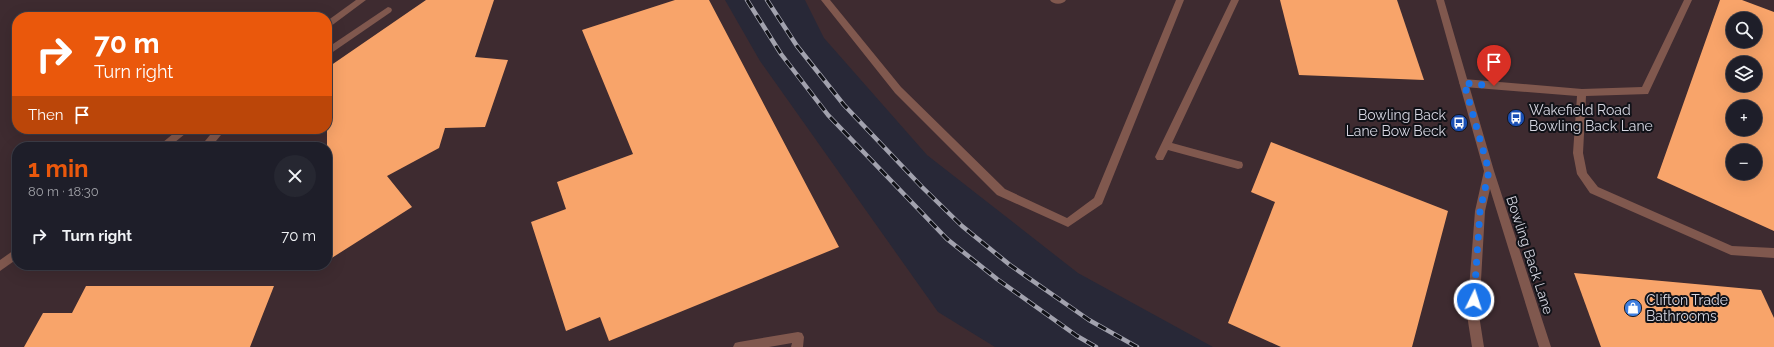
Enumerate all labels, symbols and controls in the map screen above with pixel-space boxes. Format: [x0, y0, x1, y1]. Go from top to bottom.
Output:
map controls [1726, 12, 1762, 180]
button: search [1726, 12, 1762, 48]
text: 70 m [94, 27, 160, 60]
icon: right [28, 28, 80, 80]
pin [1477, 45, 1511, 86]
icon: arrive [1483, 51, 1505, 73]
button: layers [1726, 56, 1762, 92]
text: Turn right [94, 61, 173, 82]
button: + [1726, 100, 1762, 136]
place label: Wakefield Road Bowling Back Lane [1529, 102, 1653, 134]
icon: arrive [71, 104, 93, 126]
text: Then [28, 106, 63, 124]
place label: Bowling Back Lane Bow Beck [1346, 107, 1447, 139]
bus stop icon: Wakefield Road Bowling Back Lane [1506, 108, 1526, 128]
bus stop icon: Bowling Back Lane Bow Beck [1449, 113, 1469, 133]
button: − [1726, 144, 1762, 180]
text: 1 min [28, 154, 89, 183]
button: close [274, 155, 316, 197]
text: 80 m · 18:30 [28, 184, 99, 199]
street label: Bowling Back Lane [1503, 194, 1557, 316]
icon: right [28, 225, 50, 247]
text: Turn right [62, 227, 132, 245]
text: 70 m [281, 227, 316, 245]
position arrow [1453, 279, 1495, 321]
place label: Clifton Trade Bathrooms [1646, 292, 1728, 324]
shop icon: Clifton Trade Bathrooms [1623, 298, 1643, 318]

